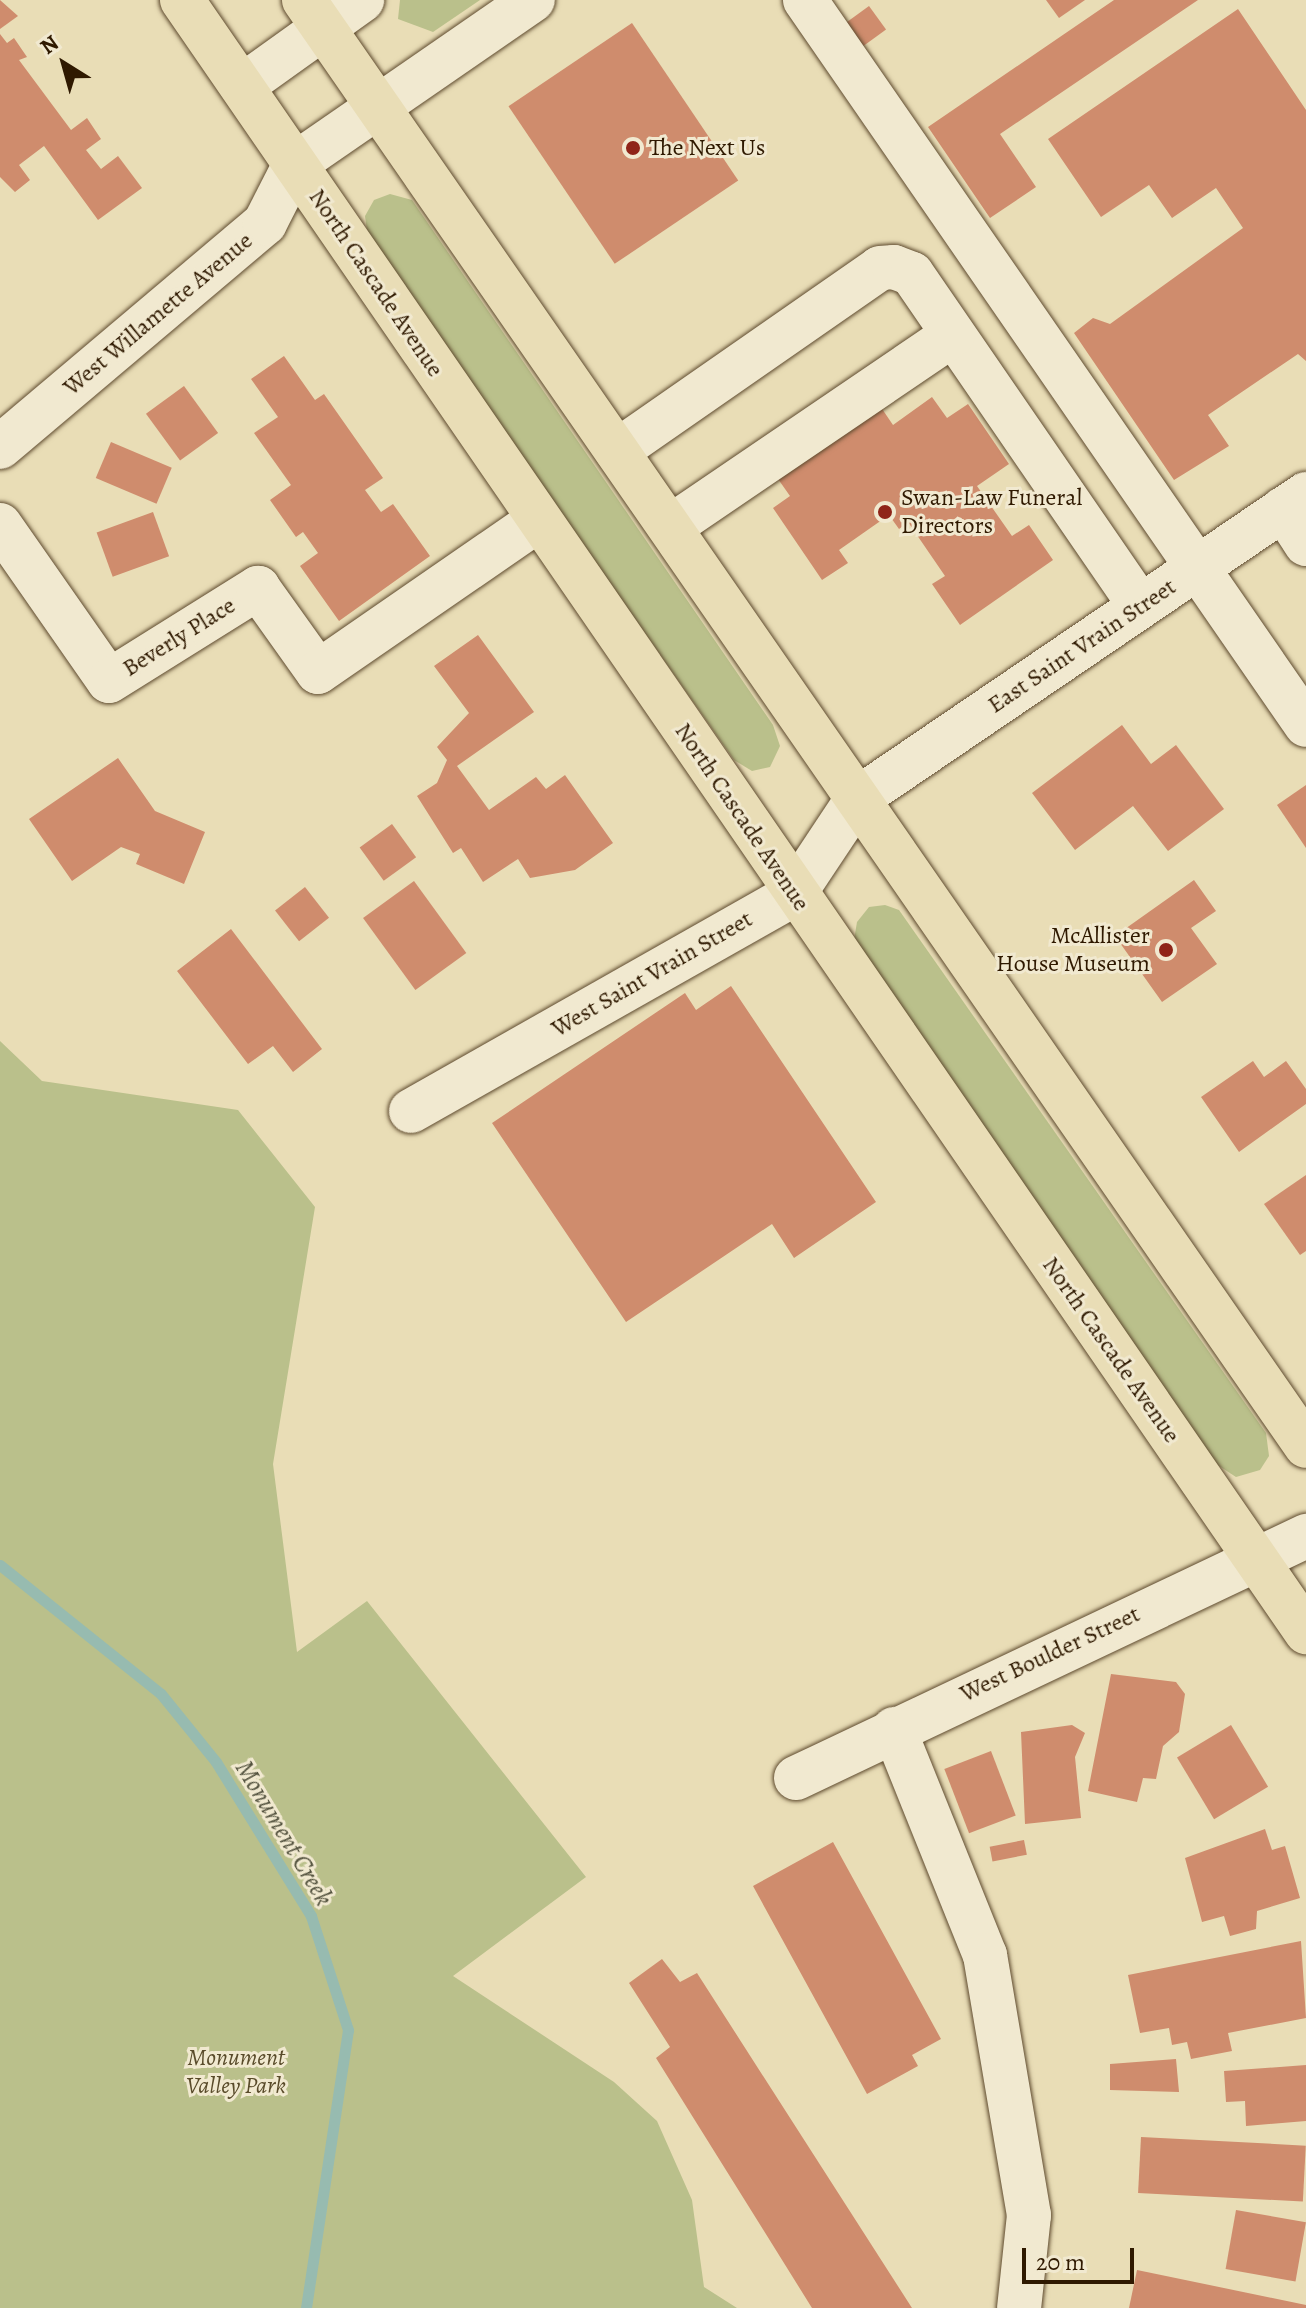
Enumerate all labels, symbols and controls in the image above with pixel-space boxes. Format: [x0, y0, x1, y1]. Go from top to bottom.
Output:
north arrow [24, 24, 104, 104]
text: N [34, 28, 65, 62]
place label: The Next Us [649, 134, 765, 162]
marker: The Next Us [624, 139, 642, 157]
street label: North Cascade Avenue [302, 184, 450, 382]
street label: West Willamette Avenue [57, 226, 259, 402]
place label: Swan-Law Funeral Directors [901, 484, 1082, 540]
marker: Swan-Law Funeral Directors [876, 503, 894, 521]
street label: East Saint Vrain Street [982, 572, 1182, 720]
street label: Beverly Place [117, 591, 241, 683]
street label: North Cascade Avenue [668, 718, 816, 916]
street label: West Saint Vrain Street [546, 905, 758, 1043]
place label: McAllister House Museum [996, 922, 1150, 978]
marker: McAllister House Museum [1157, 941, 1175, 959]
street label: North Cascade Avenue [1036, 1252, 1186, 1448]
street label: West Boulder Street [955, 1600, 1145, 1708]
water label: Monument Creek [228, 1755, 340, 1911]
park label: Monument Valley Park [186, 2044, 286, 2100]
scale bar [1026, 2232, 1138, 2282]
text: 20 m [1036, 2246, 1085, 2278]

